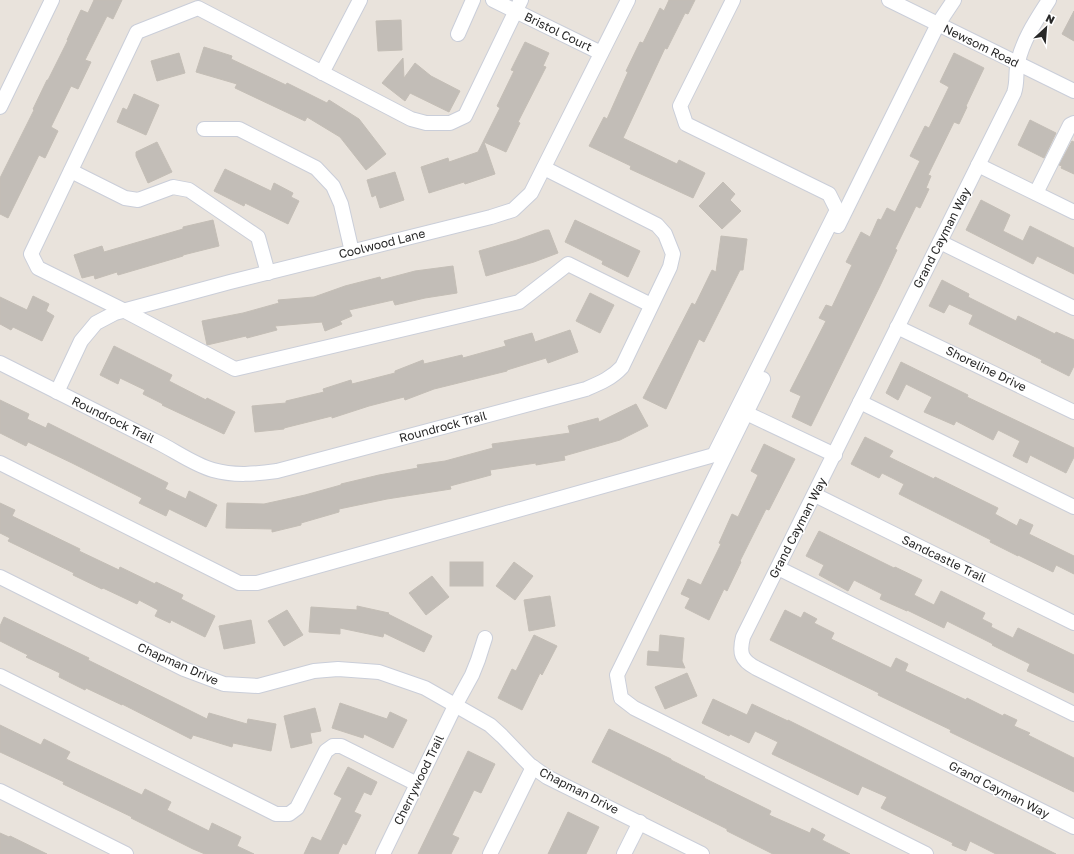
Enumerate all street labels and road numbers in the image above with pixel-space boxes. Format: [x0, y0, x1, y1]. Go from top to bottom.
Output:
street label: Bristol Court [522, 9, 595, 54]
street label: Newsom Road [941, 21, 1021, 70]
street label: Grand Cayman Way [910, 185, 974, 291]
street label: Coolwood Lane [337, 225, 427, 262]
street label: Shoreline Drive [943, 343, 1029, 395]
street label: Roundrock Trail [69, 393, 157, 446]
street label: Roundrock Trail [397, 408, 488, 445]
street label: Grand Cayman Way [766, 475, 830, 581]
street label: Sandcastle Trail [900, 532, 989, 586]
street label: Chapman Drive [135, 639, 221, 688]
street label: Cherrywood Trail [390, 732, 447, 827]
street label: Grand Cayman Way [946, 758, 1052, 822]
street label: Chapman Drive [537, 764, 622, 817]

